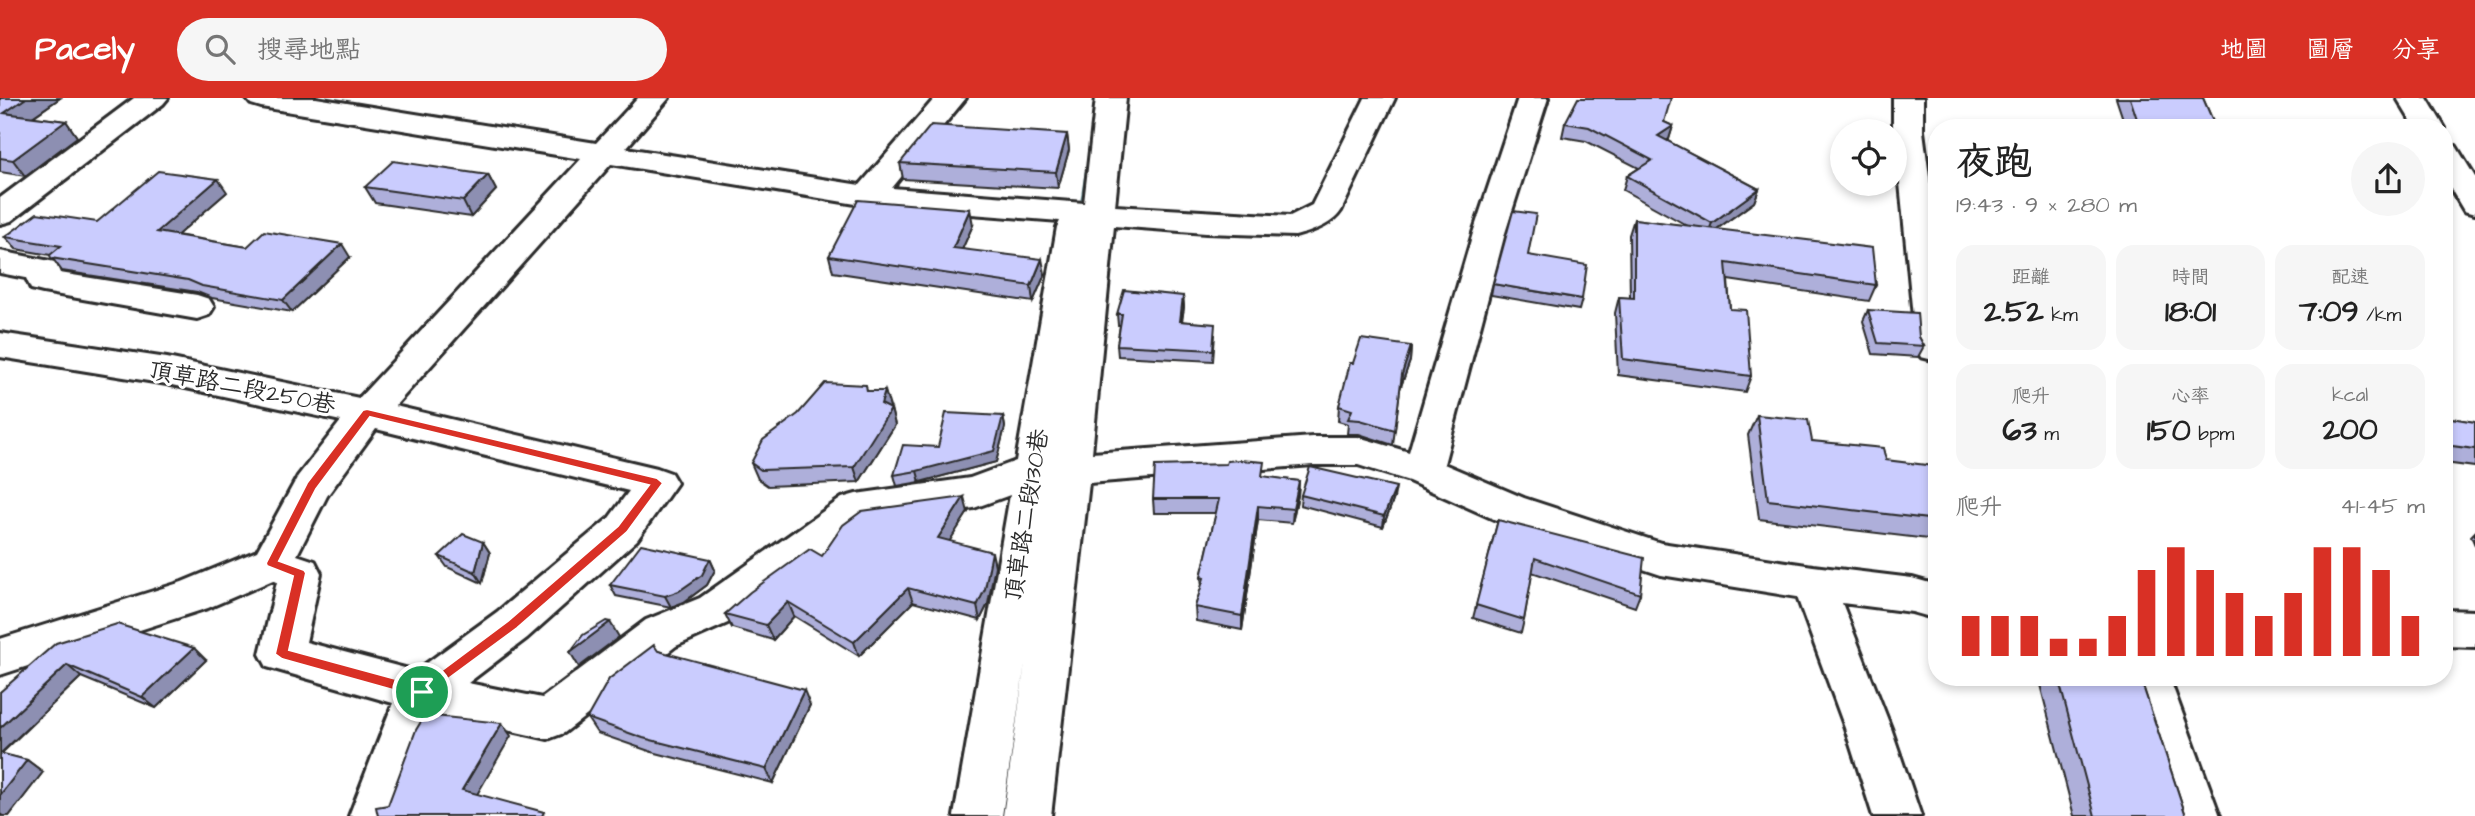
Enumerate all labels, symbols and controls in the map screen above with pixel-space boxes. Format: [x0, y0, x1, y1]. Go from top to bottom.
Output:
search box [177, 18, 667, 81]
text: Pacely [35, 26, 135, 72]
icon: search [201, 30, 239, 68]
text: 搜尋地點 [257, 32, 361, 68]
text: 地圖 [2220, 33, 2268, 67]
text: 圖層 [2306, 33, 2354, 67]
text: 分享 [2392, 33, 2440, 67]
map controls [1830, 119, 1907, 196]
button: locate [1830, 119, 1907, 196]
text: 夜跑 [1956, 137, 2032, 189]
button: share [2351, 142, 2425, 216]
text: 19:43 · 9 × 280 m [1956, 189, 2137, 221]
text: 距離 [2012, 264, 2050, 291]
text: 時間 [2171, 264, 2210, 291]
text: 配速 [2331, 264, 2369, 291]
text: 2.52 [1984, 291, 2044, 333]
text: 18:01 [2165, 291, 2216, 333]
text: 7:09 [2299, 291, 2359, 333]
text: km [2044, 302, 2078, 329]
text: /km [2359, 302, 2401, 329]
street label: 頂草路二段250巷 [146, 353, 338, 423]
text: kcal [2332, 382, 2368, 409]
text: 爬升 [2012, 383, 2050, 410]
text: 心率 [2171, 383, 2210, 410]
text: 200 [2323, 409, 2378, 451]
text: 63 [2003, 410, 2037, 452]
text: 150 [2147, 410, 2191, 452]
text: m [2037, 421, 2059, 448]
text: bpm [2191, 421, 2234, 448]
street label: 頂草路二段130巷 [997, 426, 1057, 604]
text: 41–45 m [2340, 490, 2425, 522]
text: 爬升 [1956, 491, 2002, 523]
pin [392, 662, 452, 722]
icon: arrive [403, 673, 441, 711]

